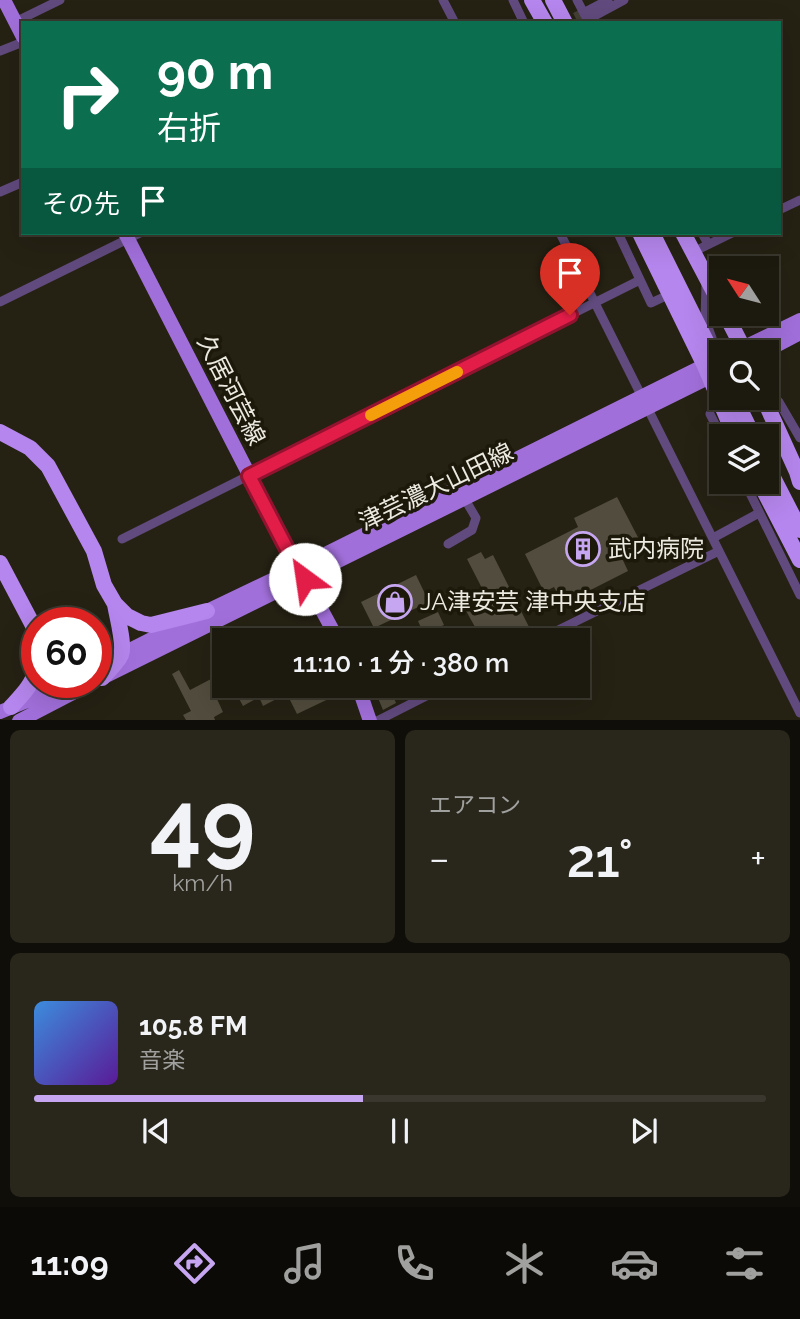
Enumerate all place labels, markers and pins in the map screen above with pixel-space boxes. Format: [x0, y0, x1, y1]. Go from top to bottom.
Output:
pin [540, 243, 600, 315]
building icon: 武内病院 [564, 530, 602, 568]
place label: 武内病院 [608, 534, 704, 563]
shop icon: JA津安芸 津中央支店 [376, 583, 414, 621]
place label: JA津安芸 津中央支店 [420, 587, 646, 616]

